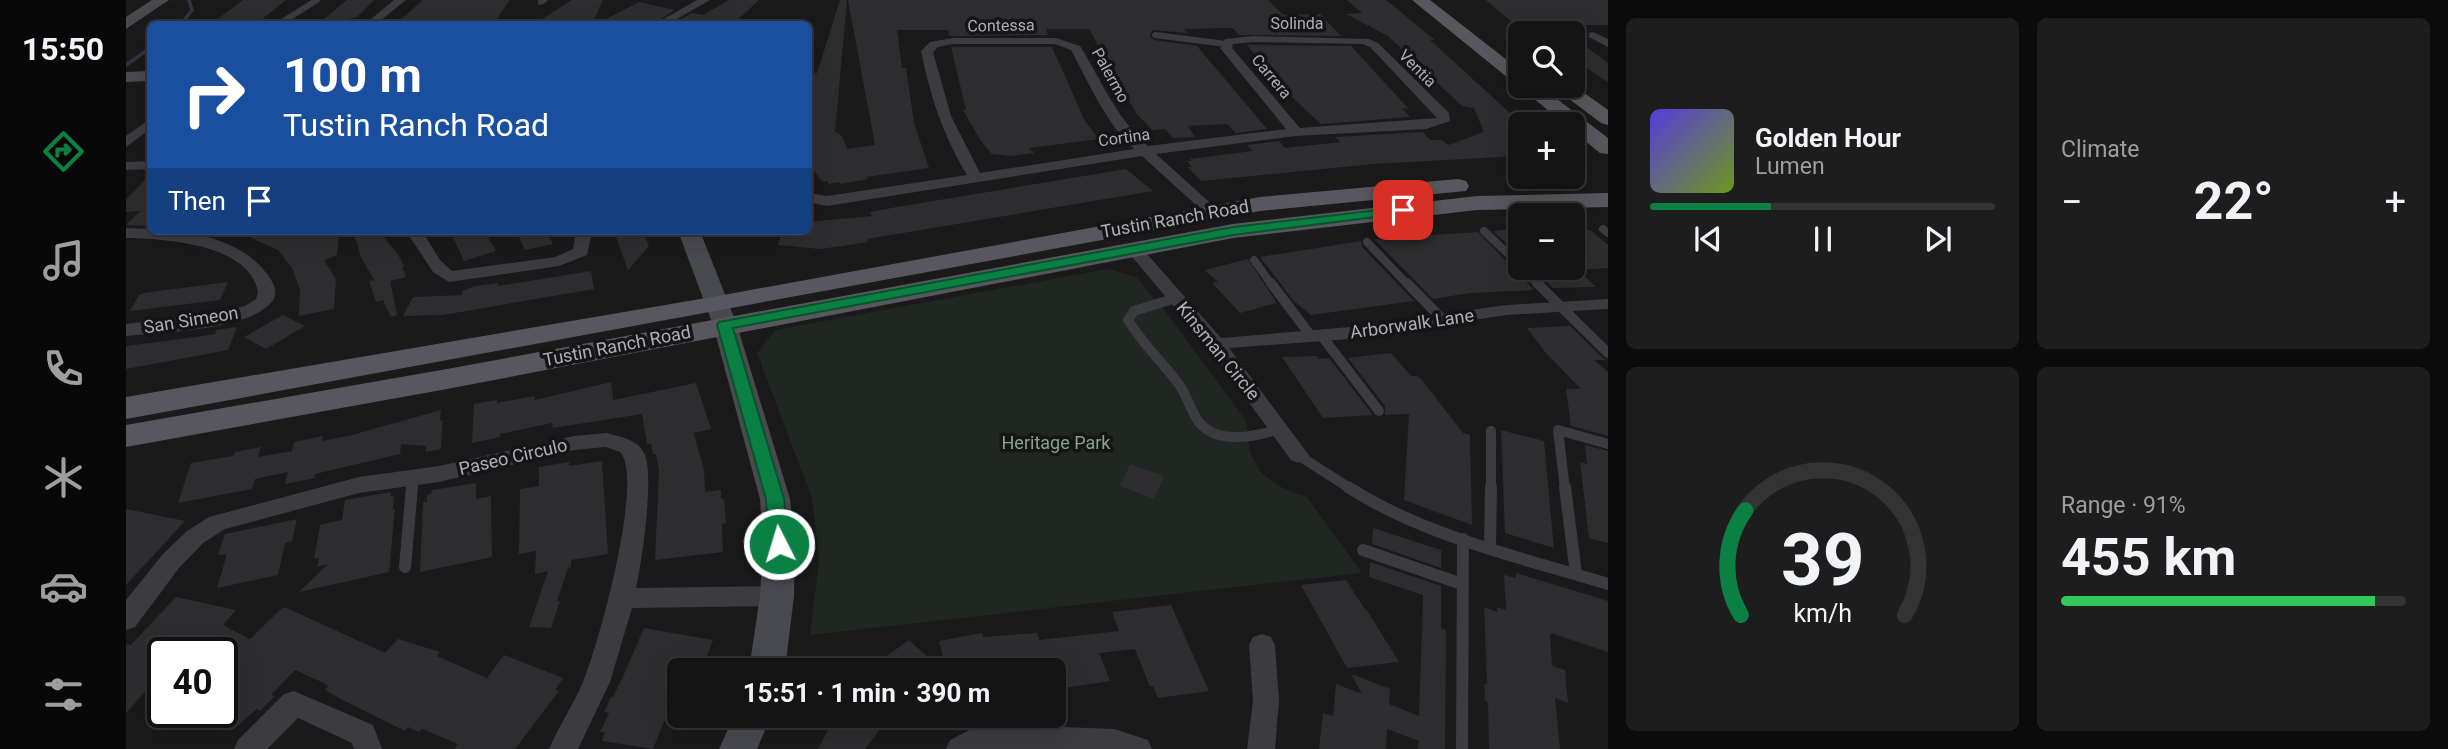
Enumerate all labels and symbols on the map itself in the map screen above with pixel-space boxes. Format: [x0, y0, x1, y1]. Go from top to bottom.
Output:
street label: Solinda [1271, 14, 1323, 33]
street label: Contessa [967, 15, 1035, 36]
street label: Palermo [1088, 45, 1133, 106]
street label: Ventia [1395, 46, 1440, 91]
street label: Carrera [1248, 50, 1296, 102]
street label: Cortina [1097, 124, 1151, 151]
pin [1373, 180, 1433, 240]
street label: Tustin Ranch Road [1099, 195, 1250, 242]
street label: Kinsman Circle [1172, 297, 1264, 404]
street label: San Simeon [142, 302, 240, 337]
street label: Arborwalk Lane [1349, 304, 1475, 343]
street label: Tustin Ranch Road [541, 321, 692, 370]
park label: Heritage Park [1002, 432, 1111, 453]
street label: Paseo Circulo [457, 434, 569, 479]
position arrow [742, 507, 816, 581]
speed limit sign: 40 [147, 637, 238, 728]

